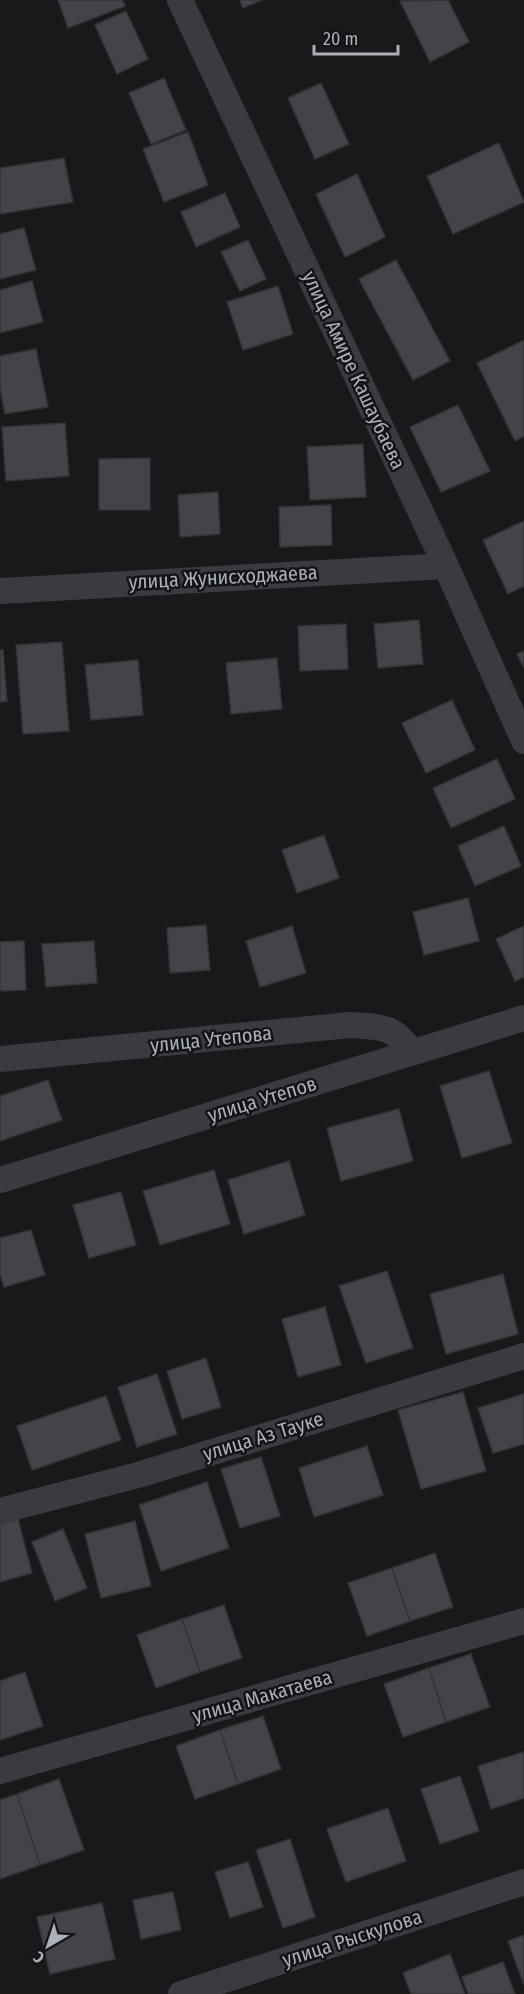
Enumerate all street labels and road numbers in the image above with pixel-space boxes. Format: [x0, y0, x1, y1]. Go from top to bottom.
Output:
street label: улица Амире Кашаубаева [297, 267, 411, 473]
street label: улица Жунисходжаева [128, 560, 318, 594]
street label: улица Утепова [149, 1021, 273, 1057]
street label: улица Утепов [205, 1071, 319, 1127]
street label: улица Аз Тауке [200, 1406, 326, 1466]
street label: улица Макатаева [189, 1665, 335, 1727]
street label: улица Рыскулова [279, 1904, 425, 1972]

